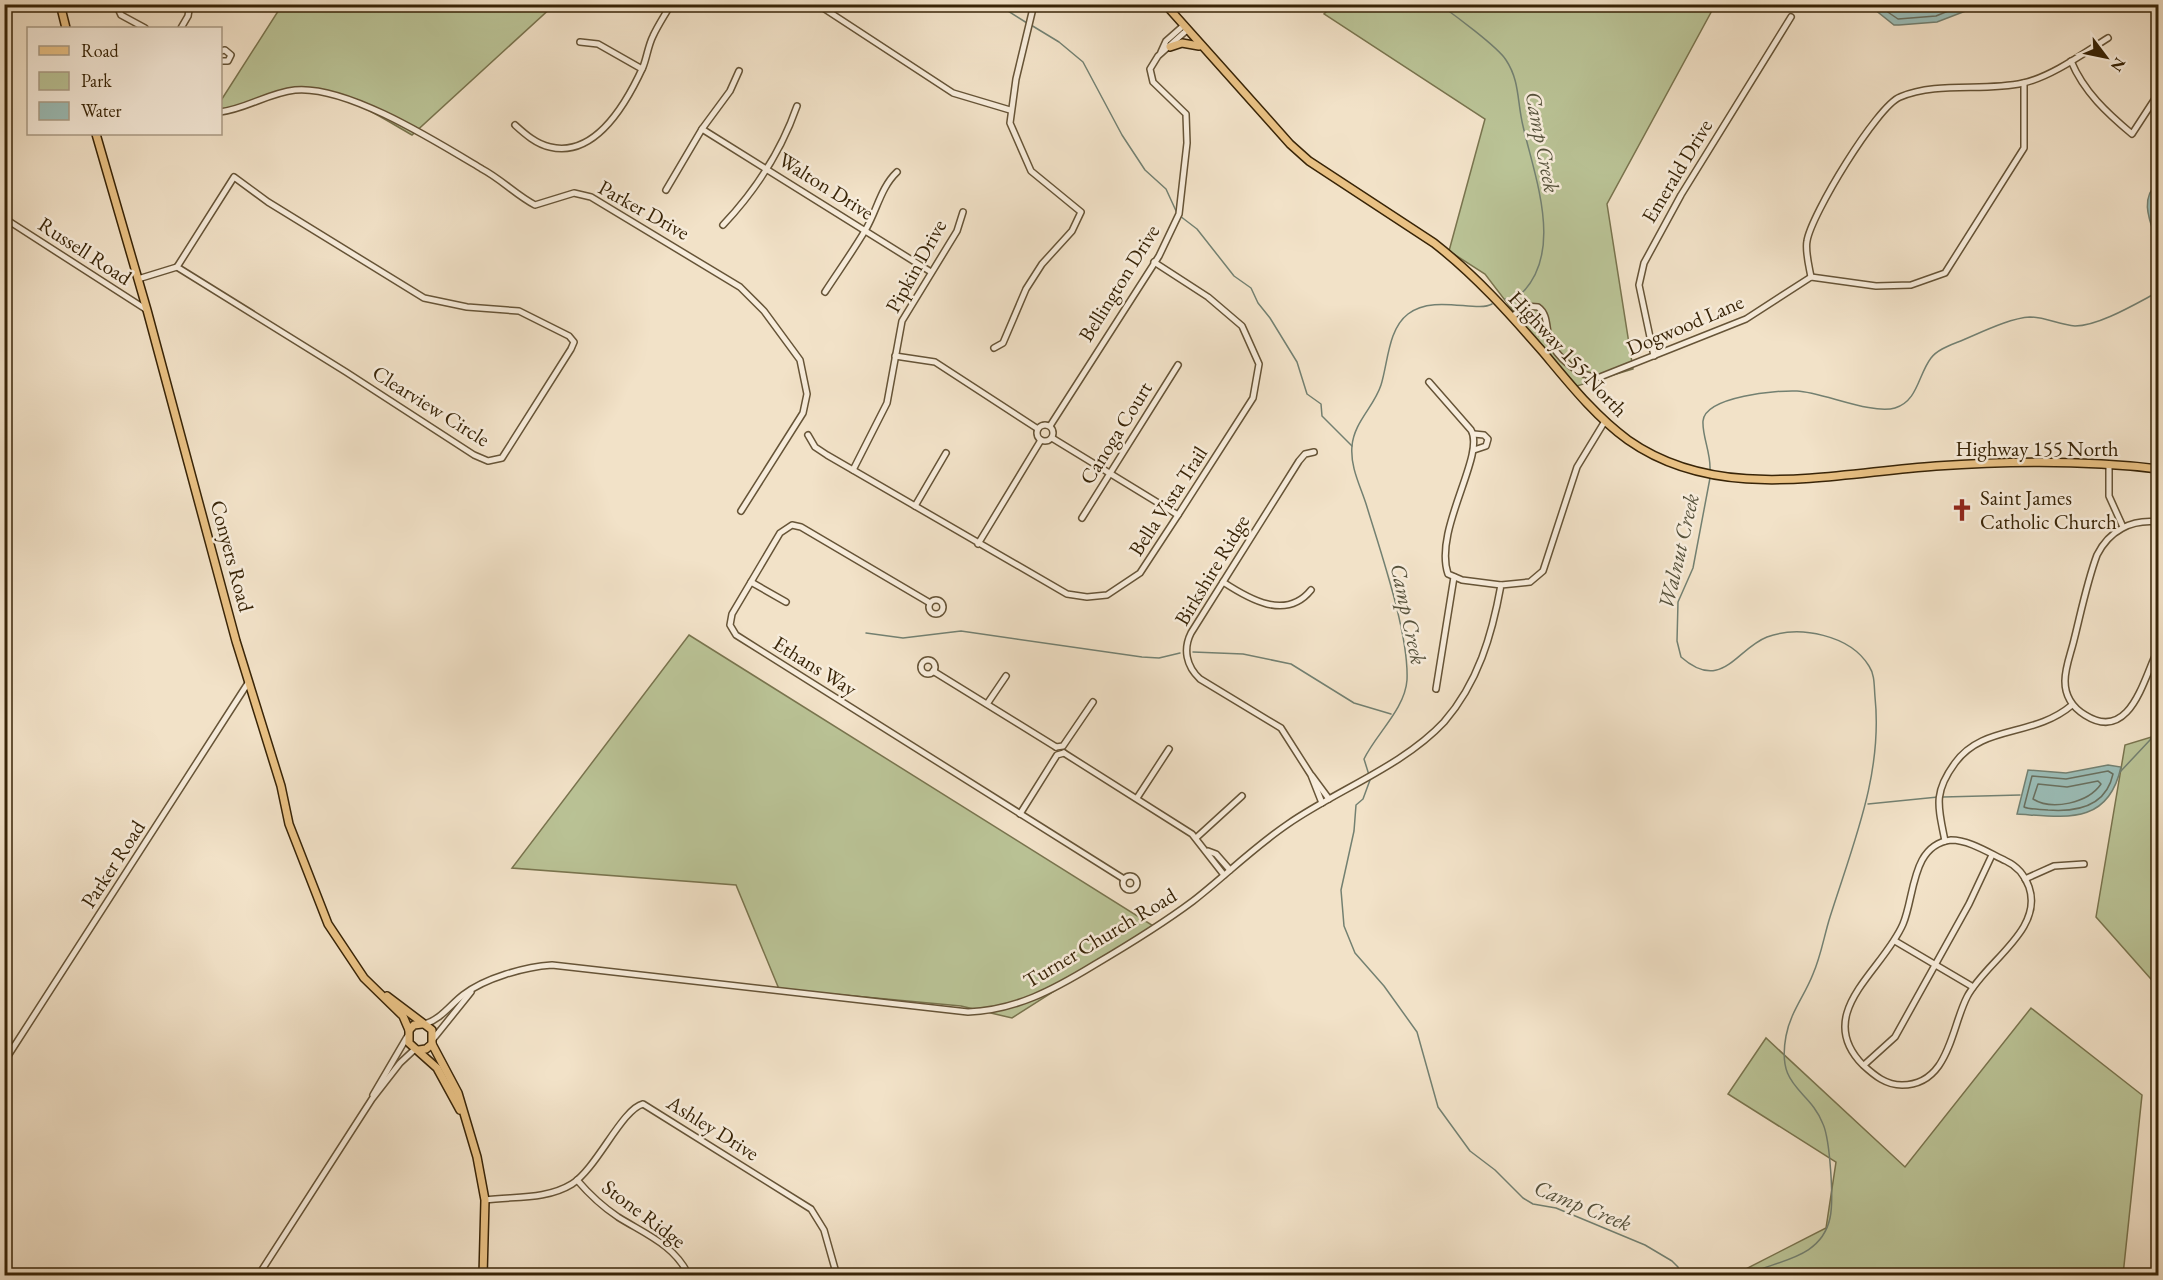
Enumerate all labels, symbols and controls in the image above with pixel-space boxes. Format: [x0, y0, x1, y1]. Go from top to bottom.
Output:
legend [27, 27, 222, 135]
north arrow [2076, 27, 2136, 87]
text: Road [81, 39, 120, 62]
text: N [2106, 54, 2131, 76]
text: Park [81, 69, 112, 92]
water label: Camp Creek [1519, 89, 1567, 195]
text: Water [81, 99, 122, 122]
street label: Emerald Drive [1635, 114, 1718, 228]
street label: Walton Drive [773, 146, 879, 226]
street label: Parker Drive [594, 174, 695, 246]
street label: Russell Road [33, 210, 137, 291]
street label: Pipkin Drive [879, 214, 952, 317]
street label: Bellington Drive [1072, 219, 1165, 346]
street label: Highway 155 North [1503, 285, 1634, 423]
street label: Dogwood Lane [1622, 288, 1748, 361]
street label: Clearview Circle [368, 359, 495, 452]
street label: Canoga Court [1073, 376, 1158, 489]
street label: Highway 155 North [1955, 435, 2119, 462]
street label: Bella Vista Trail [1122, 441, 1213, 561]
place label: Saint James Catholic Church [1980, 484, 2117, 535]
water label: Walnut Creek [1651, 491, 1706, 612]
street label: Conyers Road [205, 497, 260, 615]
church icon: Saint James Catholic Church [1949, 497, 1975, 523]
street label: Birkshire Ridge [1168, 509, 1255, 630]
water label: Camp Creek [1384, 561, 1433, 667]
street label: Ethans Way [768, 629, 863, 702]
street label: Parker Road [74, 814, 151, 913]
street label: Turner Church Road [1018, 881, 1182, 994]
street label: Ashley Drive [661, 1088, 764, 1166]
street label: Stone Ridge [597, 1173, 692, 1254]
water label: Camp Creek [1530, 1173, 1636, 1238]

